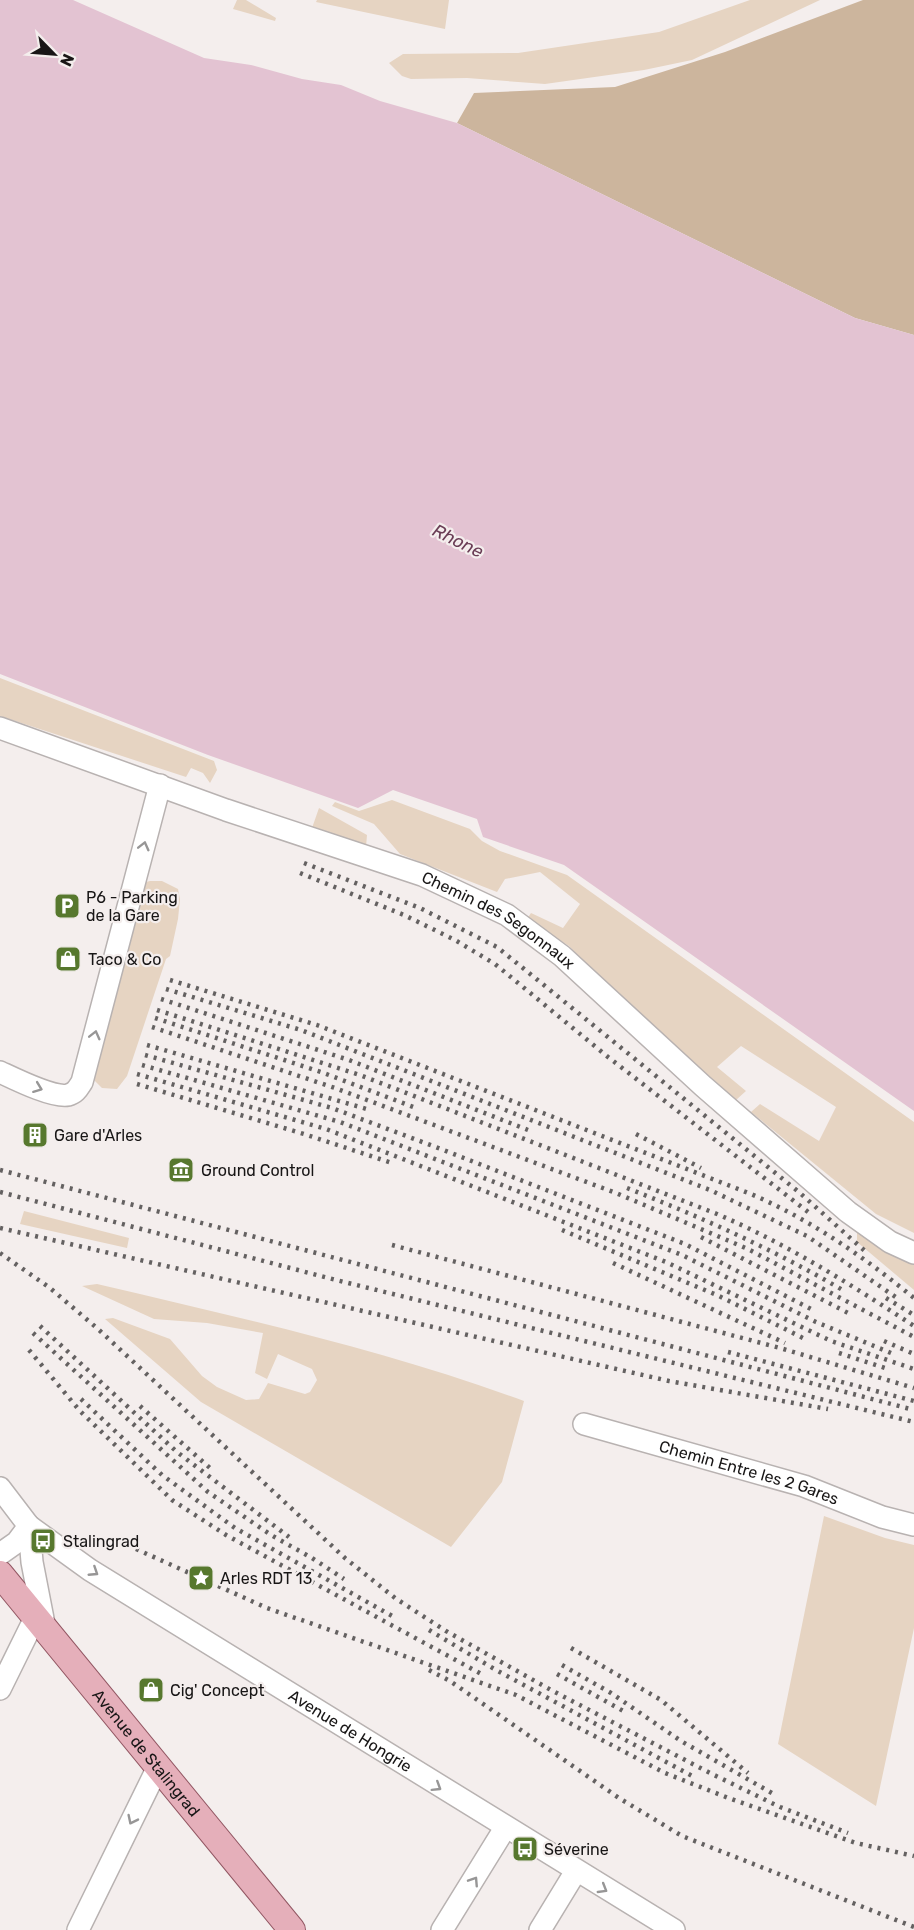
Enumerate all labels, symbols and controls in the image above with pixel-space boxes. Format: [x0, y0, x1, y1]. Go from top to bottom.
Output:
north arrow [24, 24, 84, 84]
text: N [56, 51, 78, 69]
water label: Rhone [429, 519, 487, 563]
one-way arrow [136, 841, 149, 851]
street label: Chemin des Segonnaux [419, 867, 579, 973]
place label: P6 - Parking de la Gare [86, 888, 178, 925]
parking icon: P6 - Parking de la Gare [52, 891, 82, 921]
shop icon: Taco & Co [53, 944, 83, 974]
place label: Taco & Co [88, 950, 161, 969]
one-way arrow [88, 1030, 100, 1041]
one-way arrow [32, 1080, 43, 1093]
building icon: Gare d'Arles [20, 1120, 50, 1150]
place label: Gare d'Arles [54, 1126, 142, 1145]
museum icon: Ground Control [166, 1155, 196, 1185]
place label: Ground Control [201, 1161, 314, 1180]
street label: Chemin Entre les 2 Gares [657, 1436, 842, 1508]
bus stop icon: Stalingrad [28, 1526, 58, 1556]
place label: Stalingrad [63, 1532, 139, 1551]
place icon: Arles RDT 13 [186, 1563, 216, 1593]
one-way arrow [87, 1565, 98, 1576]
place label: Arles RDT 13 [220, 1569, 312, 1588]
shop icon: Cig' Concept [136, 1675, 166, 1705]
place label: Cig' Concept [170, 1681, 264, 1700]
street label: Avenue de Stalingrad [89, 1685, 204, 1820]
street label: Avenue de Hongrie [285, 1685, 416, 1776]
one-way arrow [431, 1779, 441, 1791]
one-way arrow [128, 1813, 140, 1824]
bus stop icon: Séverine [510, 1834, 540, 1864]
place label: Séverine [544, 1840, 609, 1859]
one-way arrow [467, 1877, 478, 1888]
one-way arrow [597, 1881, 608, 1893]

